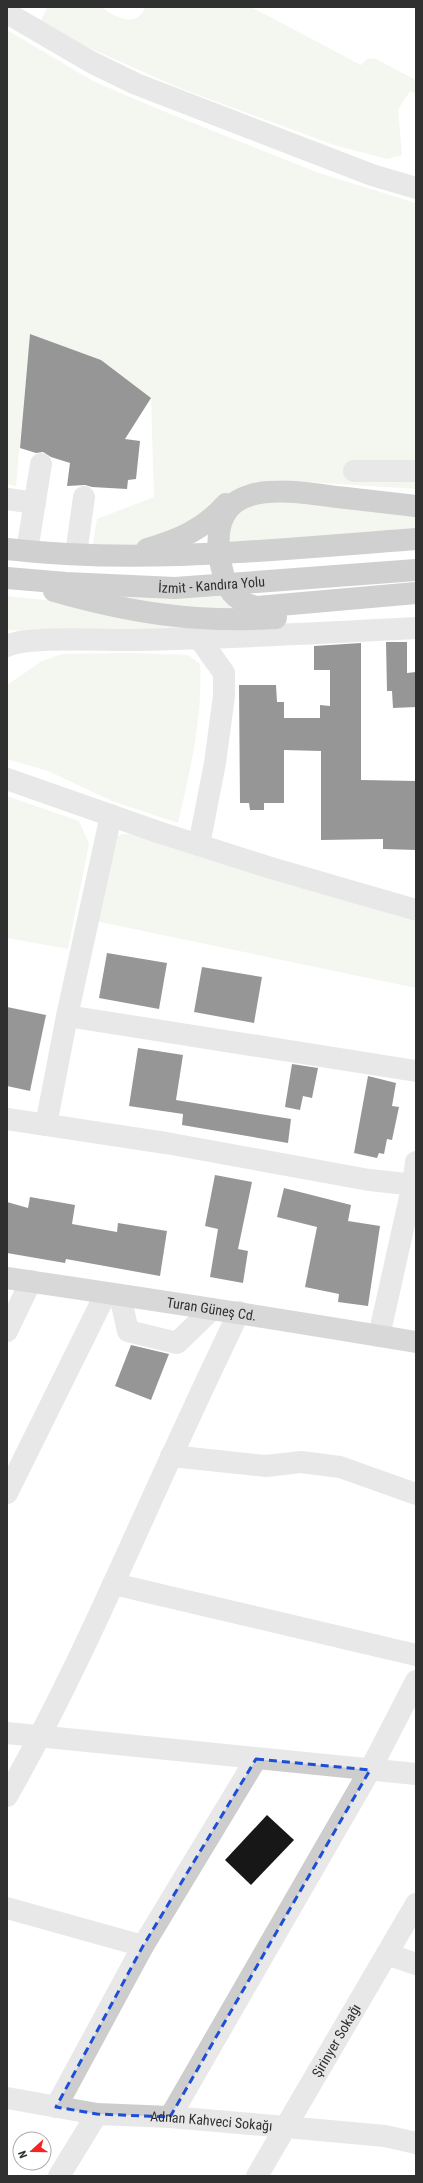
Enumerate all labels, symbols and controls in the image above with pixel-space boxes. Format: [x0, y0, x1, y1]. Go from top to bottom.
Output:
street label: İzmit - Kandıra Yolu [158, 573, 265, 596]
street label: Turan Güneş Cd. [166, 1294, 258, 1324]
street label: Şirinyer Sokağı [309, 2001, 364, 2080]
street label: Adnan Kahveci Sokağı [150, 2108, 273, 2134]
north arrow [12, 2131, 52, 2171]
text: N [16, 2149, 30, 2160]

